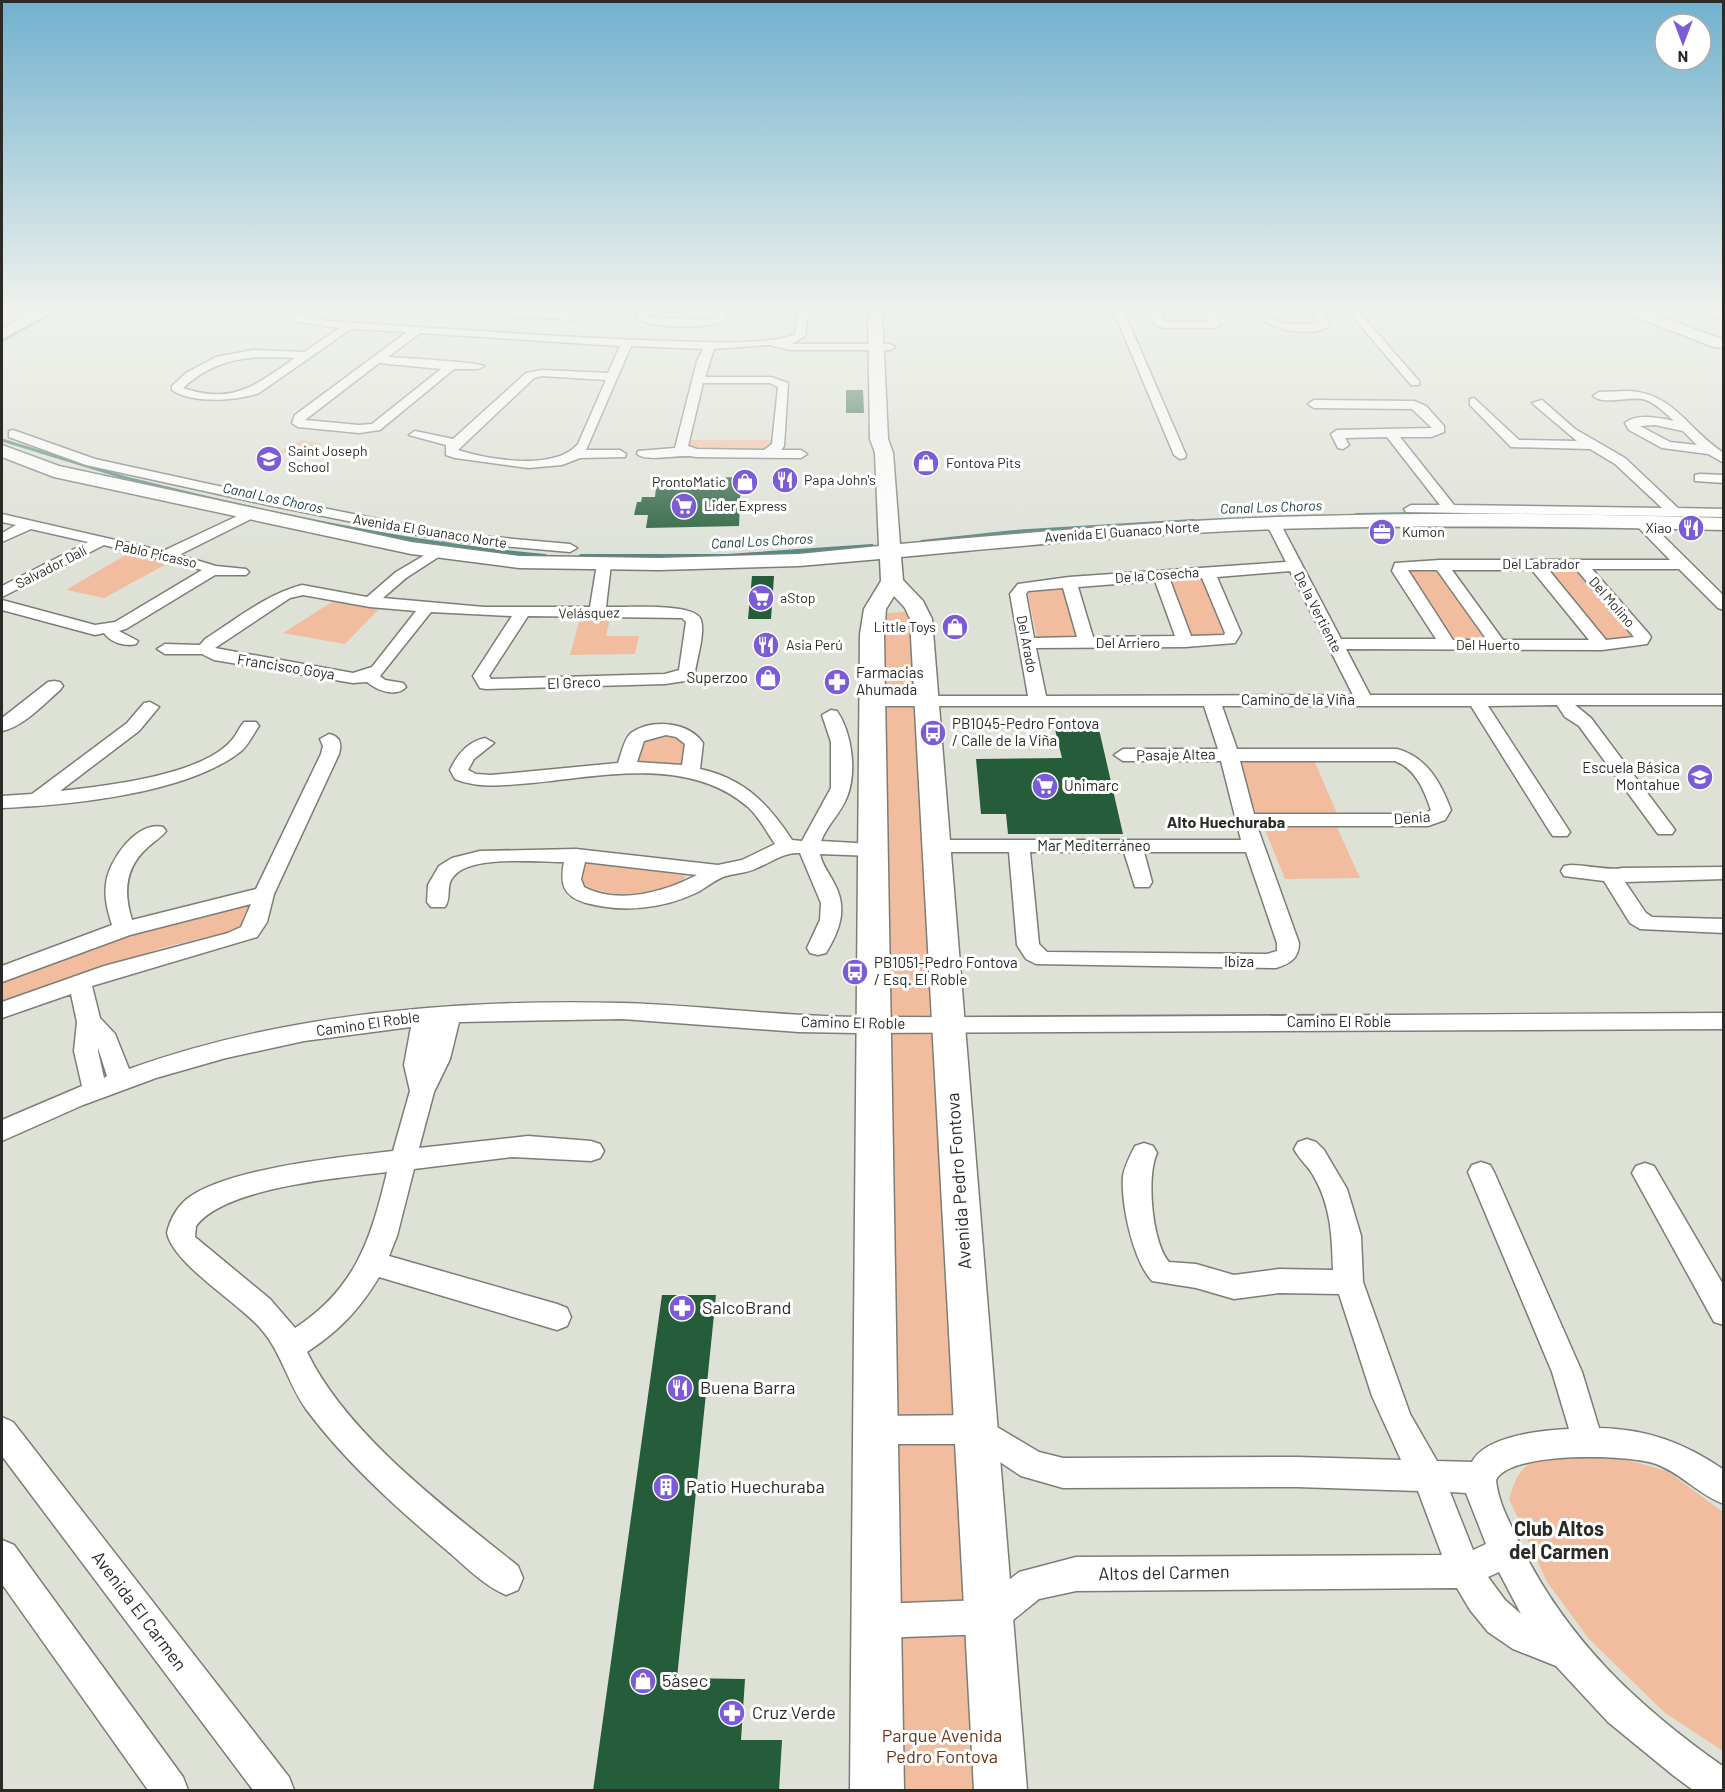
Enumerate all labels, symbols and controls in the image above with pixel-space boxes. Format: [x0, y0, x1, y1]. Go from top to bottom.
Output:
north arrow [1653, 12, 1713, 72]
text: N [1678, 48, 1688, 67]
place label: Saint Joseph School [288, 442, 367, 475]
school or university icon: Saint Joseph School [254, 444, 284, 474]
shop icon: Fontova Pits [911, 448, 941, 478]
place label: Fontova Pits [946, 454, 1021, 471]
restaurant icon: Papa John's [770, 465, 800, 495]
shop icon: ProntoMatic [730, 467, 760, 497]
place label: Papa John's [804, 471, 876, 488]
place label: ProntoMatic [652, 473, 726, 490]
water label: Canal Los Choros [221, 479, 325, 517]
supermarket icon: Lider Express [669, 491, 699, 521]
water label: Canal Los Choros [1220, 496, 1323, 517]
place label: Lider Express [704, 497, 787, 514]
street label: Avenida El Guanaco Norte [352, 510, 508, 551]
restaurant icon: Xiao [1676, 513, 1706, 543]
office icon: Kumon [1367, 517, 1397, 547]
street label: Avenida El Guanaco Norte [1044, 518, 1200, 545]
place label: Xiao [1645, 519, 1672, 536]
place label: Kumon [1402, 523, 1445, 540]
water label: Canal Los Choros [711, 529, 814, 552]
street label: Pablo Picasso [113, 536, 199, 571]
street label: Salvador Dalí [12, 541, 89, 592]
street label: Del Labrador [1502, 555, 1580, 572]
street label: De la Cosecha [1114, 563, 1200, 586]
street label: De la Vertiente [1291, 569, 1346, 655]
street label: Del Molino [1586, 573, 1639, 631]
supermarket icon: aStop [746, 583, 776, 613]
place label: aStop [780, 589, 816, 606]
street label: Velásquez [558, 603, 620, 622]
shop icon: Little Toys [940, 612, 970, 642]
street label: Del Arado [1014, 614, 1041, 674]
place label: Little Toys [874, 618, 936, 635]
restaurant icon: Asia Perú [751, 630, 781, 660]
street label: Del Arriero [1096, 634, 1160, 651]
place label: Asia Perú [786, 636, 843, 653]
street label: Del Huerto [1456, 636, 1520, 653]
street label: Francisco Goya [236, 649, 336, 683]
shop icon: Superzoo [753, 663, 783, 693]
place label: Farmacias Ahumada [856, 663, 924, 698]
pharmacy icon: Farmacias Ahumada [822, 667, 852, 697]
place label: Superzoo [686, 668, 748, 686]
street label: El Greco [547, 672, 601, 692]
street label: Camino de la Viña [1241, 690, 1355, 708]
place label: PB1045-Pedro Fontova / Calle de la Viña [952, 714, 1099, 749]
bus stop icon: PB1045-Pedro Fontova / Calle de la Viña [918, 718, 948, 748]
street label: Pasaje Altea [1136, 744, 1216, 764]
place label: Escuela Básica Montahue [1582, 758, 1680, 793]
school or university icon: Escuela Básica Montahue [1685, 762, 1715, 792]
supermarket icon: Unimarc [1030, 771, 1060, 801]
place label: Unimarc [1064, 776, 1119, 794]
street label: Denia [1393, 807, 1431, 827]
district label: Alto Huechuraba [1167, 812, 1285, 831]
street label: Mar Mediterráneo [1037, 836, 1151, 854]
street label: Ibiza [1224, 952, 1254, 970]
place label: PB1051-Pedro Fontova / Esq. El Roble [874, 953, 1018, 988]
bus stop icon: PB1051-Pedro Fontova / Esq. El Roble [840, 957, 870, 987]
street label: Camino El Roble [315, 1007, 421, 1039]
street label: Camino El Roble [801, 1012, 905, 1032]
street label: Camino El Roble [1287, 1012, 1391, 1030]
street label: Avenida Pedro Fontova [941, 1092, 975, 1270]
pharmacy icon: SalcoBrand [667, 1293, 697, 1323]
place label: SalcoBrand [702, 1296, 791, 1318]
restaurant icon: Buena Barra [665, 1373, 695, 1403]
place label: Buena Barra [700, 1376, 795, 1398]
building icon: Patio Huechuraba [651, 1472, 681, 1502]
place label: Patio Huechuraba [686, 1475, 825, 1497]
district label: Club Altos del Carmen [1509, 1516, 1609, 1563]
street label: Avenida El Carmen [88, 1546, 192, 1675]
street label: Altos del Carmen [1098, 1560, 1230, 1584]
shop icon: 5àsec [628, 1666, 658, 1696]
place label: 5àsec [662, 1669, 708, 1691]
pharmacy icon: Cruz Verde [717, 1698, 747, 1728]
place label: Cruz Verde [752, 1701, 836, 1723]
park label: Parque Avenida Pedro Fontova [882, 1724, 1002, 1767]

